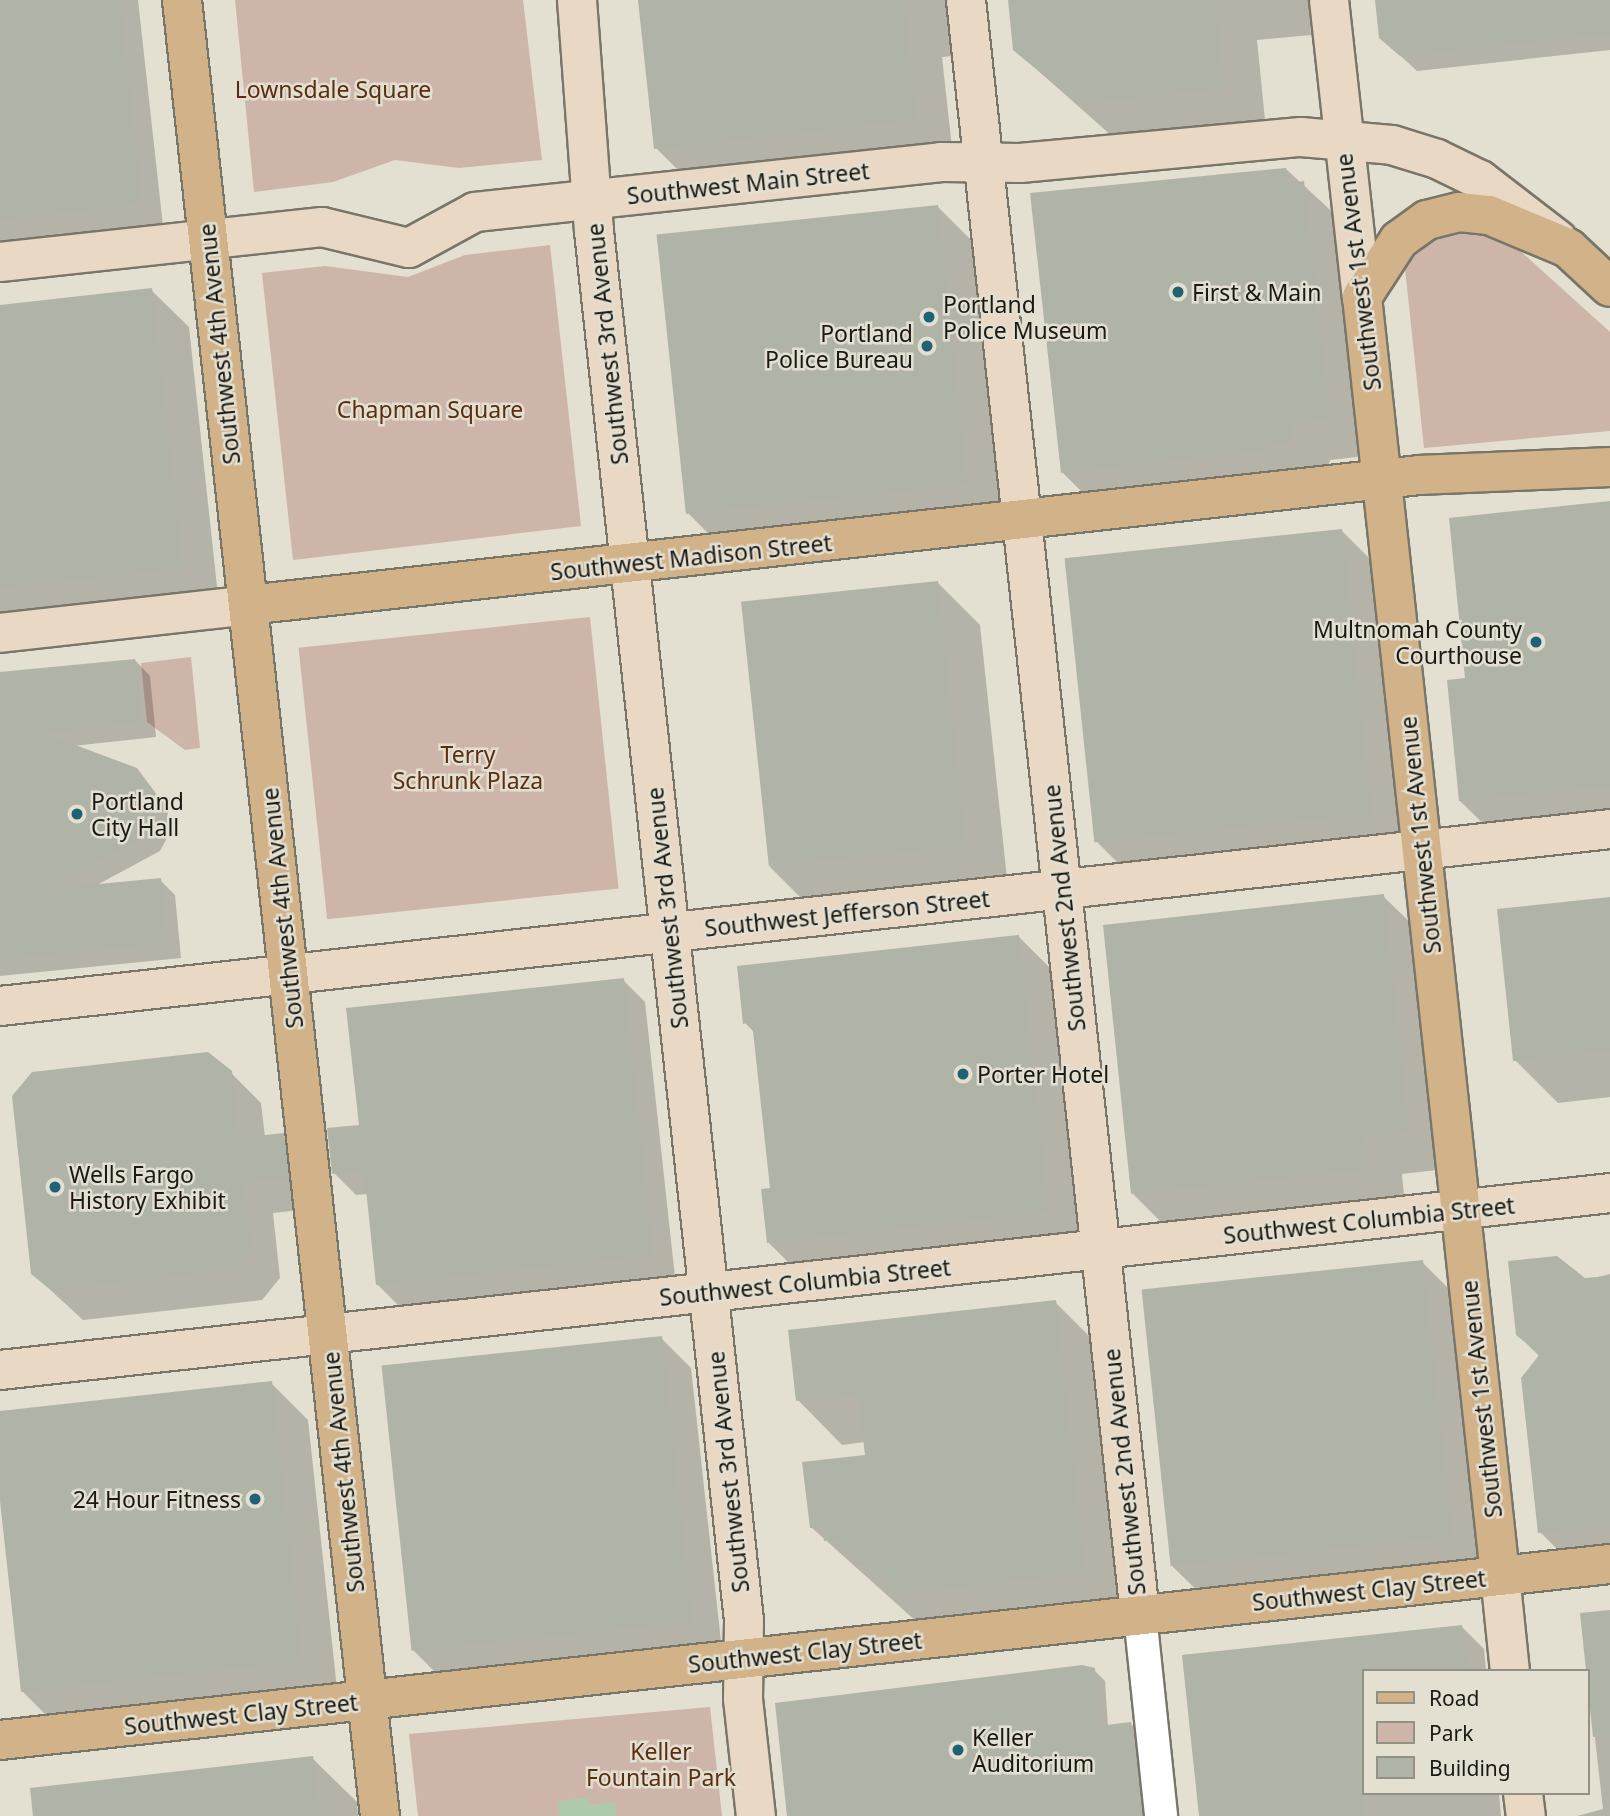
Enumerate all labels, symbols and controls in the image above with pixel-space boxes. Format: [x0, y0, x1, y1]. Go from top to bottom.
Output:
park label: Lownsdale Square [235, 75, 431, 103]
street label: Southwest 1st Avenue [1330, 152, 1386, 392]
street label: Southwest Main Street [625, 157, 871, 209]
street label: Southwest 4th Avenue [193, 222, 245, 466]
street label: Southwest 3rd Avenue [581, 222, 633, 466]
place label: First & Main [1192, 278, 1321, 306]
marker: First & Main [1170, 284, 1186, 300]
place label: Portland Police Museum [943, 290, 1107, 344]
marker: Portland Police Museum [921, 309, 937, 325]
place label: Portland Police Bureau [765, 319, 913, 373]
marker: Portland Police Bureau [919, 338, 935, 354]
park label: Chapman Square [337, 395, 523, 423]
street label: Southwest Madison Street [549, 528, 833, 586]
place label: Multnomah County Courthouse [1313, 615, 1522, 669]
marker: Multnomah County Courthouse [1528, 634, 1544, 650]
street label: Southwest 1st Avenue [1394, 715, 1446, 955]
park label: Terry Schrunk Plaza [393, 740, 543, 794]
street label: Southwest 2nd Avenue [1037, 783, 1091, 1033]
street label: Southwest 4th Avenue [256, 786, 308, 1030]
street label: Southwest 3rd Avenue [641, 786, 693, 1030]
place label: Portland City Hall [91, 787, 184, 841]
marker: Portland City Hall [69, 806, 85, 822]
street label: Southwest Jefferson Street [703, 884, 991, 942]
place label: Porter Hotel [977, 1060, 1109, 1088]
marker: Porter Hotel [955, 1066, 971, 1082]
place label: Wells Fargo History Exhibit [69, 1160, 226, 1214]
marker: Wells Fargo History Exhibit [47, 1179, 63, 1195]
street label: Southwest Columbia Street [1222, 1191, 1516, 1249]
street label: Southwest Columbia Street [658, 1253, 952, 1311]
street label: Southwest 1st Avenue [1455, 1279, 1507, 1519]
street label: Southwest 2nd Avenue [1097, 1347, 1151, 1597]
street label: Southwest 4th Avenue [317, 1350, 369, 1594]
street label: Southwest 3rd Avenue [702, 1350, 754, 1594]
place label: 24 Hour Fitness [73, 1485, 241, 1513]
marker: 24 Hour Fitness [247, 1491, 263, 1507]
street label: Southwest Clay Street [1251, 1564, 1487, 1616]
street label: Southwest Clay Street [687, 1626, 923, 1678]
legend [1362, 1669, 1589, 1795]
text: Road [1429, 1684, 1479, 1712]
street label: Southwest Clay Street [123, 1688, 359, 1740]
text: Park [1429, 1719, 1473, 1747]
place label: Keller Auditorium [972, 1723, 1094, 1777]
park label: Keller Fountain Park [586, 1737, 736, 1791]
marker: Keller Auditorium [950, 1742, 966, 1758]
text: Building [1429, 1754, 1511, 1782]

